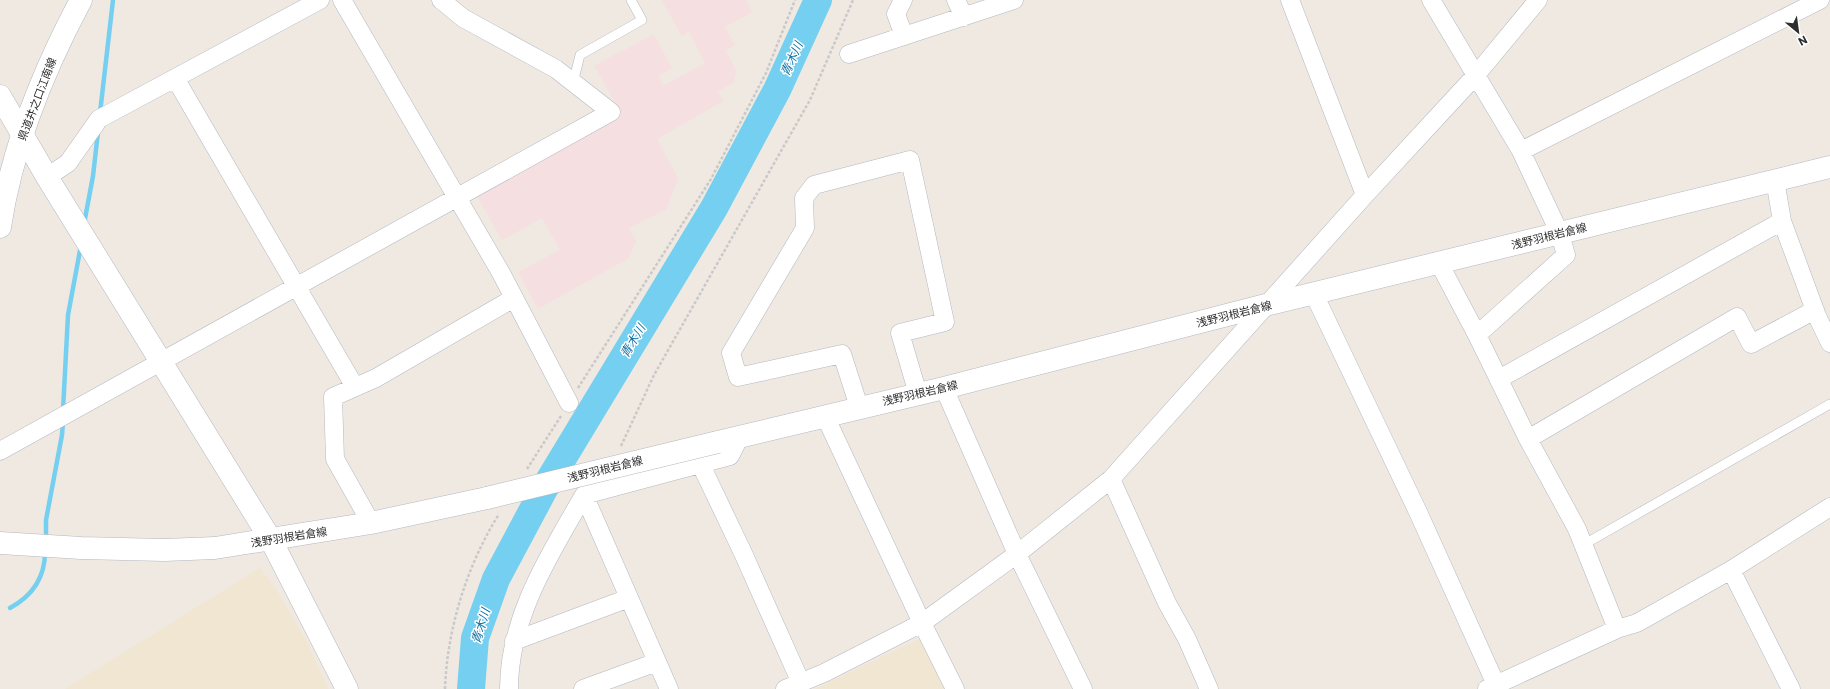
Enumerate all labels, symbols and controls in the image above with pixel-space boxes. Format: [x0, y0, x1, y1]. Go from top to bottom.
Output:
north arrow [1778, 12, 1818, 52]
text: N [1796, 33, 1810, 49]
water label: 青木川 [777, 37, 806, 78]
street label: 県道井之口江南線 [15, 55, 58, 142]
street label: 浅野羽根岩倉線 [1510, 220, 1588, 251]
street label: 浅野羽根岩倉線 [1195, 298, 1273, 329]
water label: 青木川 [617, 320, 648, 360]
street label: 浅野羽根岩倉線 [881, 378, 959, 408]
street label: 浅野羽根岩倉線 [566, 453, 644, 484]
street label: 浅野羽根岩倉線 [250, 524, 328, 549]
water label: 青木川 [468, 605, 493, 645]

